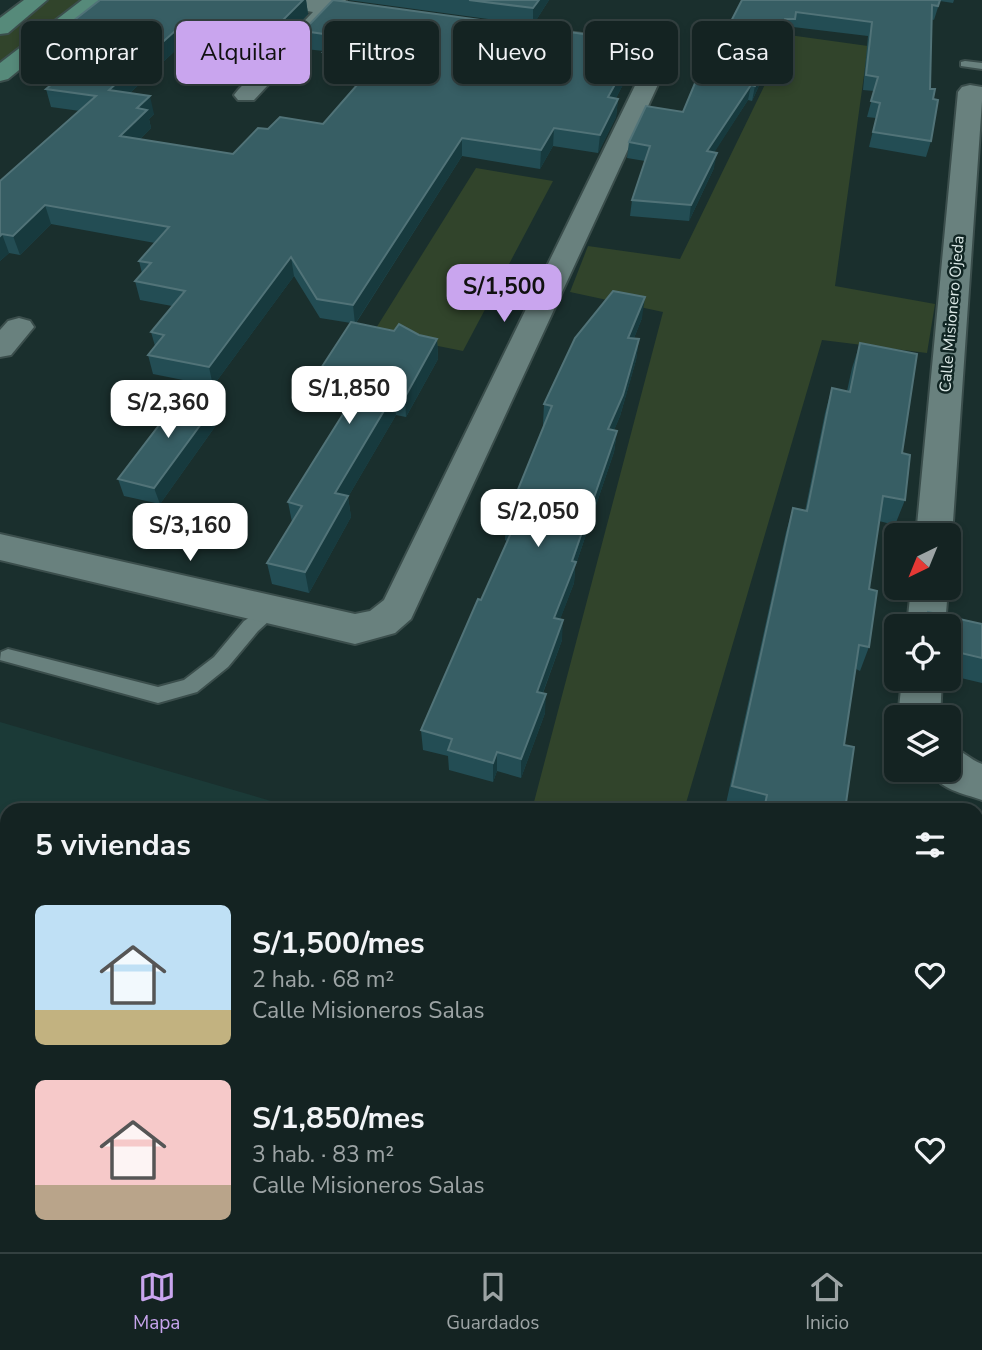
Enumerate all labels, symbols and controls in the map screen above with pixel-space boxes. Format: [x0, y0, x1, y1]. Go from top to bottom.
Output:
chip: Comprar [21, 21, 162, 84]
chip: Alquilar [176, 21, 310, 84]
chip: Filtros [324, 21, 439, 84]
chip: Nuevo [453, 21, 571, 84]
chip: Piso [585, 21, 678, 84]
chip: Casa [692, 21, 793, 84]
street label: Calle Misionero Ojeda [934, 235, 970, 393]
pin: S/1,500 [439, 264, 569, 324]
text: S/1,500 [463, 271, 545, 302]
pin: S/1,850 [284, 366, 414, 426]
text: S/1,850 [308, 373, 390, 404]
pin: S/2,360 [103, 380, 233, 440]
text: S/2,360 [127, 387, 209, 418]
pin: S/2,050 [473, 490, 603, 549]
text: S/2,050 [497, 496, 579, 527]
pin: S/3,160 [125, 504, 255, 563]
text: S/3,160 [149, 510, 231, 541]
north arrow [884, 523, 961, 600]
map controls [884, 523, 961, 782]
button: locate [884, 614, 961, 691]
button: layers [884, 705, 961, 782]
text: 5 viviendas [35, 825, 191, 866]
icon: filters [911, 826, 949, 864]
text: S/1,500/mes [252, 923, 425, 964]
icon: home [91, 933, 175, 1017]
icon: heart [911, 956, 949, 994]
text: 2 hab. · 68 m² [252, 964, 394, 995]
text: Calle Misioneros Salas [252, 995, 485, 1026]
text: S/1,850/mes [252, 1098, 425, 1139]
icon: home [91, 1108, 175, 1192]
icon: heart [911, 1131, 949, 1169]
text: 3 hab. · 83 m² [252, 1139, 394, 1170]
text: Calle Misioneros Salas [252, 1170, 485, 1201]
tab: Mapa [133, 1268, 180, 1336]
tab: Guardados [446, 1268, 539, 1336]
tab: Inicio [805, 1268, 849, 1336]

